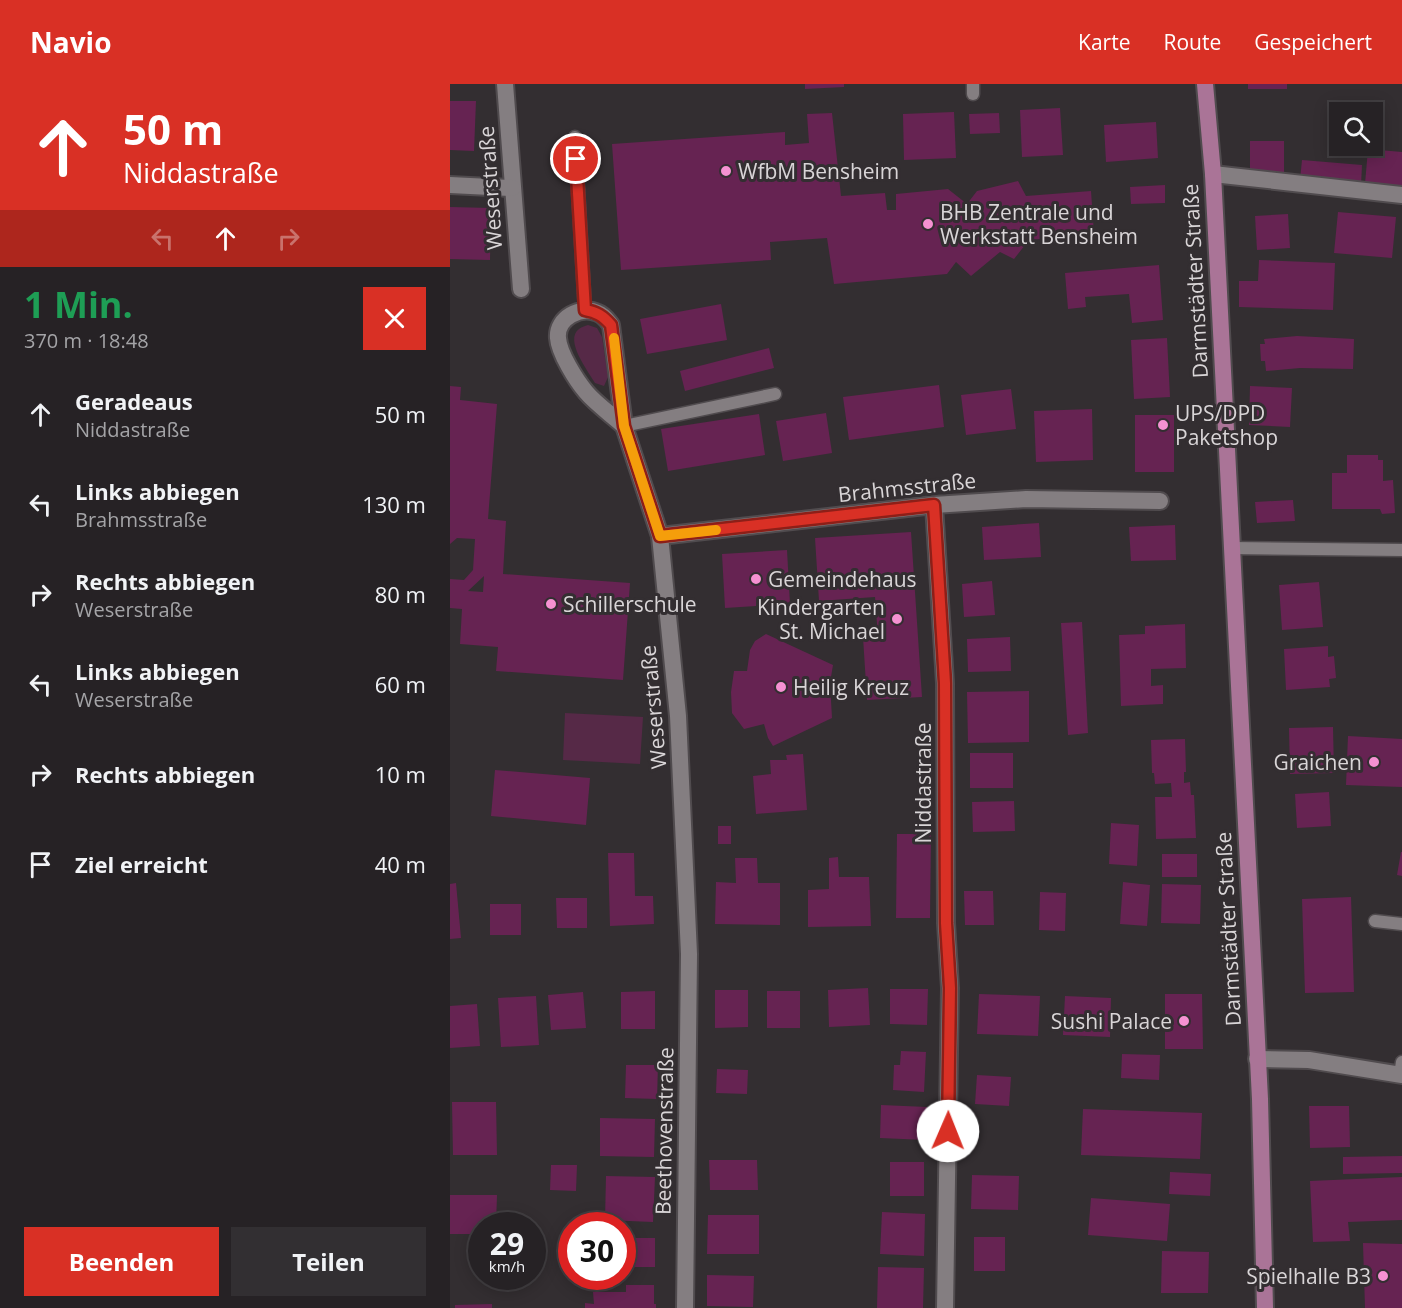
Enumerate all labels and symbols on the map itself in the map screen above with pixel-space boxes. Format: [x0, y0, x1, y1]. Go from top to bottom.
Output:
street label: Weserstraße [472, 125, 508, 251]
pin [550, 133, 601, 184]
place label: WfbM Bensheim [738, 157, 899, 185]
marker: WfbM Bensheim [719, 164, 733, 178]
street label: Darmstädter Straße [1176, 183, 1214, 379]
place label: BHB Zentrale und Werkstatt Bensheim [940, 198, 1138, 250]
marker: BHB Zentrale und Werkstatt Bensheim [921, 217, 935, 231]
place label: UPS/DPD Paketshop [1175, 399, 1278, 451]
marker: UPS/DPD Paketshop [1156, 418, 1170, 432]
street label: Brahmsstraße [837, 466, 977, 508]
place label: Gemeindehaus [768, 565, 917, 593]
marker: Gemeindehaus [749, 572, 763, 586]
place label: Schillerschule [563, 590, 697, 618]
place label: Kindergarten St. Michael [757, 593, 885, 645]
marker: Schillerschule [544, 597, 558, 611]
marker: Kindergarten St. Michael [890, 612, 904, 626]
street label: Weserstraße [634, 644, 672, 770]
place label: Heilig Kreuz [793, 673, 909, 701]
marker: Heilig Kreuz [774, 680, 788, 694]
street label: Niddastraße [909, 722, 937, 844]
place label: Graichen [1274, 748, 1362, 776]
marker: Graichen [1367, 755, 1381, 769]
street label: Darmstädter Straße [1209, 831, 1247, 1027]
place label: Sushi Palace [1051, 1007, 1172, 1035]
marker: Sushi Palace [1177, 1014, 1191, 1028]
street label: Beethovenstraße [649, 1047, 679, 1215]
position arrow [916, 1099, 980, 1163]
speed limit sign: 30 [558, 1212, 636, 1290]
place label: Spielhalle B3 [1246, 1262, 1371, 1290]
marker: Spielhalle B3 [1376, 1269, 1390, 1283]

